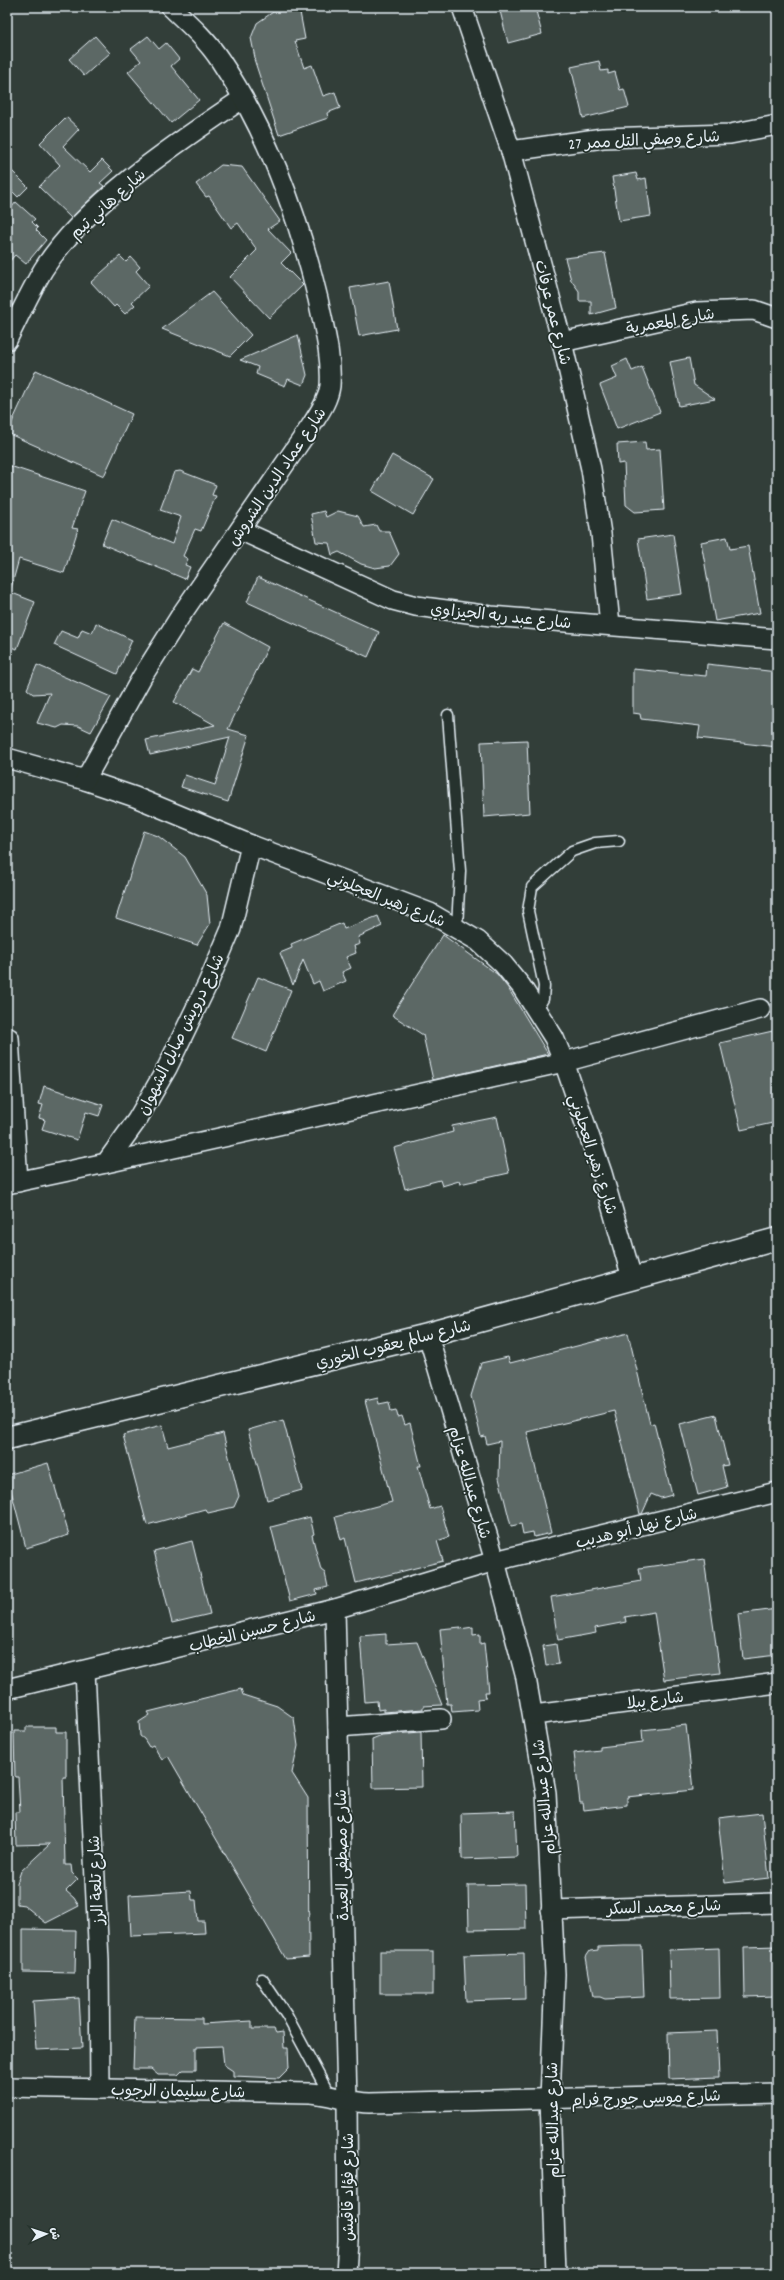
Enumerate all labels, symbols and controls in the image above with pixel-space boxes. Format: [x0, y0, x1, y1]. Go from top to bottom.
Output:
street label: شارع وصفي التل ممر 27 [568, 126, 721, 158]
street label: شارع هاني تيم [66, 164, 152, 246]
street label: شارع عمر عرفات [527, 258, 576, 368]
street label: شارع المعمرية [624, 303, 717, 342]
street label: شارع عماد الدين الشروش [223, 404, 333, 551]
street label: شارع عبد ربه الجيزاوي [429, 599, 572, 636]
street label: شارع زهير العجلوني [323, 866, 448, 935]
street label: شارع درويش صايل الشهوان [133, 950, 231, 1120]
street label: شارع زهير العجلوني [560, 1092, 622, 1218]
street label: شارع سالم يعقوب الخوري [313, 1315, 474, 1376]
street label: شارع عبدالله عزام [442, 1424, 496, 1542]
street label: شارع نهار أبو هديب [573, 1503, 700, 1556]
street label: شارع حسين الخطاب [187, 1606, 318, 1659]
street label: شارع يبلا [625, 1687, 685, 1716]
street label: شارع عبدالله عزام [528, 1738, 563, 1856]
street label: شارع مصطفى العيدة [331, 1789, 356, 1921]
street label: شارع تلعة الرز [84, 1835, 111, 1927]
street label: شارع محمد السكر [605, 1895, 722, 1922]
street label: شارع عبدالله عزام [542, 2062, 567, 2178]
street label: شارع سليمان الرجوب [111, 2080, 245, 2105]
street label: شارع موسى جورج فرام [571, 2085, 721, 2114]
street label: شارع فؤاد قاقيش [338, 2133, 361, 2241]
north arrow [26, 2214, 66, 2254]
text: ش [46, 2227, 62, 2240]

